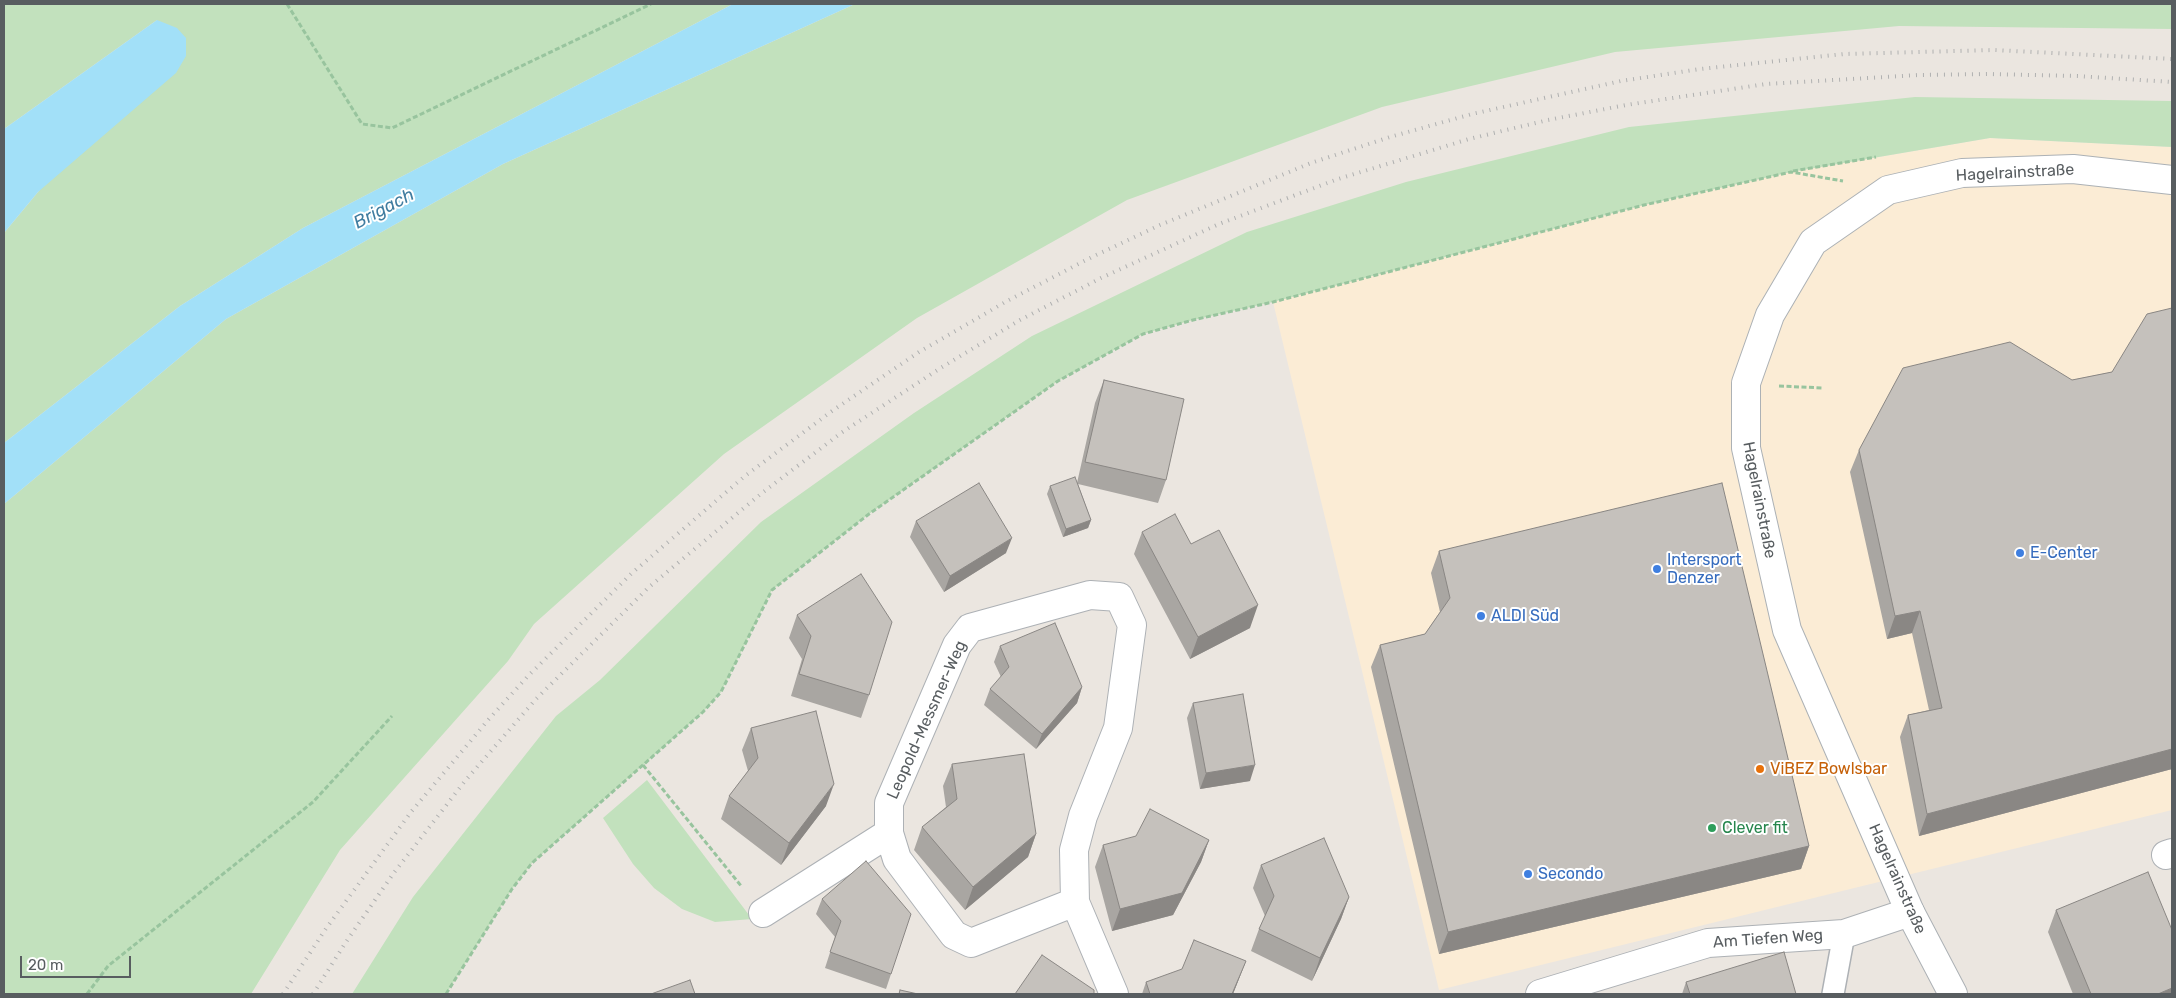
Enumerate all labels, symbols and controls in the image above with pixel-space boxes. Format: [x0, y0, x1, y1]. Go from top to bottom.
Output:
street label: Hagelrainstraße [1955, 160, 2075, 186]
water label: Brigach [350, 184, 418, 234]
street label: Hagelrainstraße [1738, 440, 1780, 560]
place label: E-Center [2030, 543, 2098, 563]
marker: E-Center [2014, 547, 2026, 559]
place label: Intersport Denzer [1667, 550, 1741, 588]
marker: Intersport Denzer [1651, 563, 1663, 575]
place label: ALDI Süd [1491, 606, 1559, 626]
marker: ALDI Süd [1475, 610, 1487, 622]
street label: Leopold-Messmer-Weg [883, 638, 971, 802]
place label: ViBEZ Bowlsbar [1770, 759, 1887, 779]
marker: ViBEZ Bowlsbar [1754, 763, 1766, 775]
place label: Clever fit [1722, 818, 1788, 838]
street label: Hagelrainstraße [1864, 821, 1930, 937]
marker: Clever fit [1706, 822, 1718, 834]
place label: Secondo [1538, 864, 1603, 884]
marker: Secondo [1522, 868, 1534, 880]
street label: Am Tiefen Weg [1712, 926, 1824, 952]
scale bar [22, 946, 134, 978]
text: 20 m [28, 956, 63, 974]

